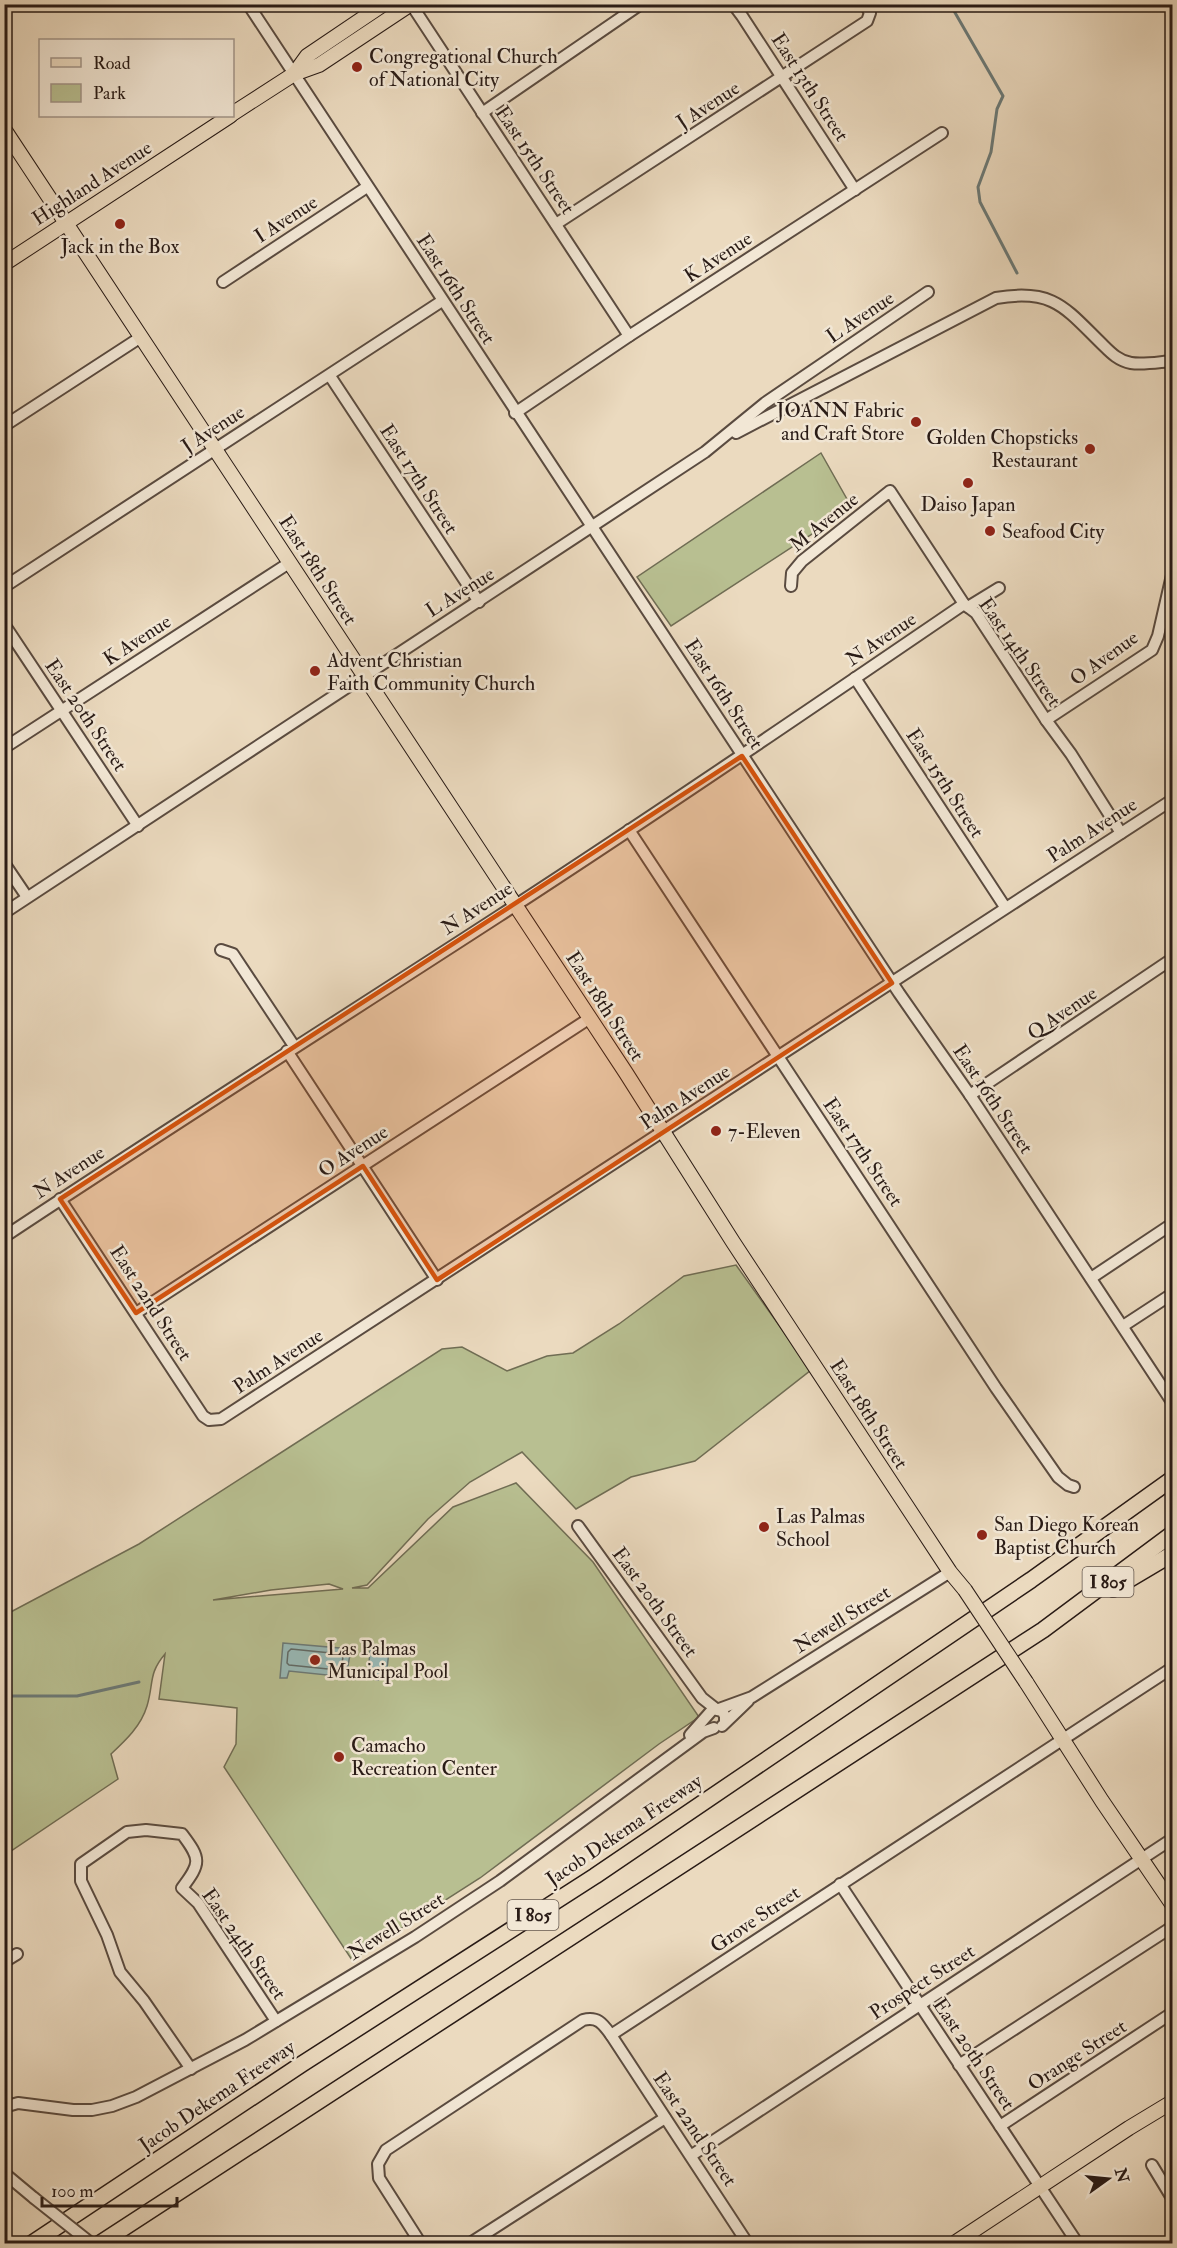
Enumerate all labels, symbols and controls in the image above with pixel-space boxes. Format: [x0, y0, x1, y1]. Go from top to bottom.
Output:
street label: East 13th Street [766, 28, 855, 146]
legend [39, 39, 234, 117]
place label: Congregational Church of National City [369, 44, 558, 92]
text: Road [93, 52, 131, 75]
marker: Congregational Church of National City [350, 60, 364, 74]
street label: J Avenue [671, 75, 744, 135]
text: Park [93, 82, 126, 105]
street label: East 15th Street [490, 101, 581, 219]
street label: Highland Avenue [27, 135, 157, 231]
street label: I Avenue [250, 189, 322, 249]
marker: Jack in the Box [113, 217, 127, 231]
street label: K Avenue [679, 226, 757, 288]
street label: East 16th Street [411, 229, 501, 349]
place label: Jack in the Box [60, 234, 179, 259]
street label: L Avenue [821, 285, 899, 349]
place label: JOANN Fabric and Craft Store [776, 398, 904, 446]
street label: J Avenue [176, 399, 249, 459]
marker: JOANN Fabric and Craft Store [909, 415, 923, 429]
street label: East 17th Street [374, 419, 464, 539]
place label: Golden Chopsticks Restaurant [926, 425, 1079, 473]
marker: Golden Chopsticks Restaurant [1083, 442, 1097, 456]
marker: Daiso Japan [961, 476, 975, 490]
street label: M Avenue [784, 487, 864, 557]
place label: Daiso Japan [920, 492, 1016, 518]
street label: East 18th Street [273, 510, 363, 630]
place label: Seafood City [1002, 519, 1106, 544]
marker: Seafood City [983, 524, 997, 538]
street label: L Avenue [421, 561, 499, 623]
street label: East 14th Street [973, 593, 1067, 712]
street label: N Avenue [841, 606, 921, 672]
street label: K Avenue [98, 609, 176, 671]
street label: O Avenue [1065, 625, 1143, 691]
street label: East 16th Street [679, 634, 769, 754]
place label: Advent Christian Faith Community Church [326, 648, 536, 696]
street label: East 20th Street [39, 654, 133, 776]
marker: Advent Christian Faith Community Church [308, 664, 322, 678]
street label: East 15th Street [900, 724, 990, 843]
street label: Palm Avenue [1042, 792, 1142, 868]
street label: N Avenue [437, 876, 517, 940]
street label: East 18th Street [560, 946, 650, 1066]
street label: Q Avenue [1022, 981, 1102, 1045]
street label: East 16th Street [947, 1039, 1039, 1159]
street label: Palm Avenue [635, 1059, 735, 1135]
street label: East 17th Street [817, 1093, 909, 1212]
street label: O Avenue [313, 1119, 393, 1183]
place label: 7-Eleven [728, 1119, 801, 1144]
marker: 7-Eleven [709, 1124, 723, 1138]
street label: N Avenue [29, 1140, 109, 1204]
street label: East 22nd Street [104, 1240, 198, 1366]
street label: Palm Avenue [228, 1323, 328, 1399]
street label: East 18th Street [824, 1354, 914, 1474]
place label: Las Palmas School [776, 1504, 865, 1552]
place label: San Diego Korean Baptist Church [994, 1512, 1139, 1561]
marker: Las Palmas School [757, 1520, 771, 1534]
marker: San Diego Korean Baptist Church [975, 1528, 989, 1542]
street label: East 20th Street [607, 1542, 704, 1662]
road number: I 805 [1082, 1567, 1134, 1597]
street label: Newell Street [789, 1579, 895, 1658]
place label: Las Palmas Municipal Pool [327, 1636, 448, 1685]
marker: Las Palmas Municipal Pool [308, 1653, 322, 1667]
place label: Camacho Recreation Center [351, 1733, 497, 1781]
marker: Camacho Recreation Center [332, 1750, 346, 1764]
street label: Jacob Dekema Freeway [540, 1768, 708, 1892]
street label: Grove Street [705, 1880, 805, 1958]
street label: East 24th Street [196, 1883, 292, 2005]
street label: Newell Street [343, 1886, 449, 1965]
road number: I 805 [508, 1900, 558, 1930]
street label: Prospect Street [865, 1938, 980, 2026]
street label: East 20th Street [927, 1993, 1021, 2115]
street label: Orange Street [1023, 2013, 1132, 2096]
street label: Jacob Dekema Freeway [133, 2034, 301, 2158]
street label: East 22nd Street [647, 2067, 743, 2192]
north arrow [1078, 2149, 1138, 2209]
text: N [1110, 2165, 1133, 2186]
scale bar [42, 2170, 177, 2208]
text: 100 m [51, 2180, 94, 2203]

